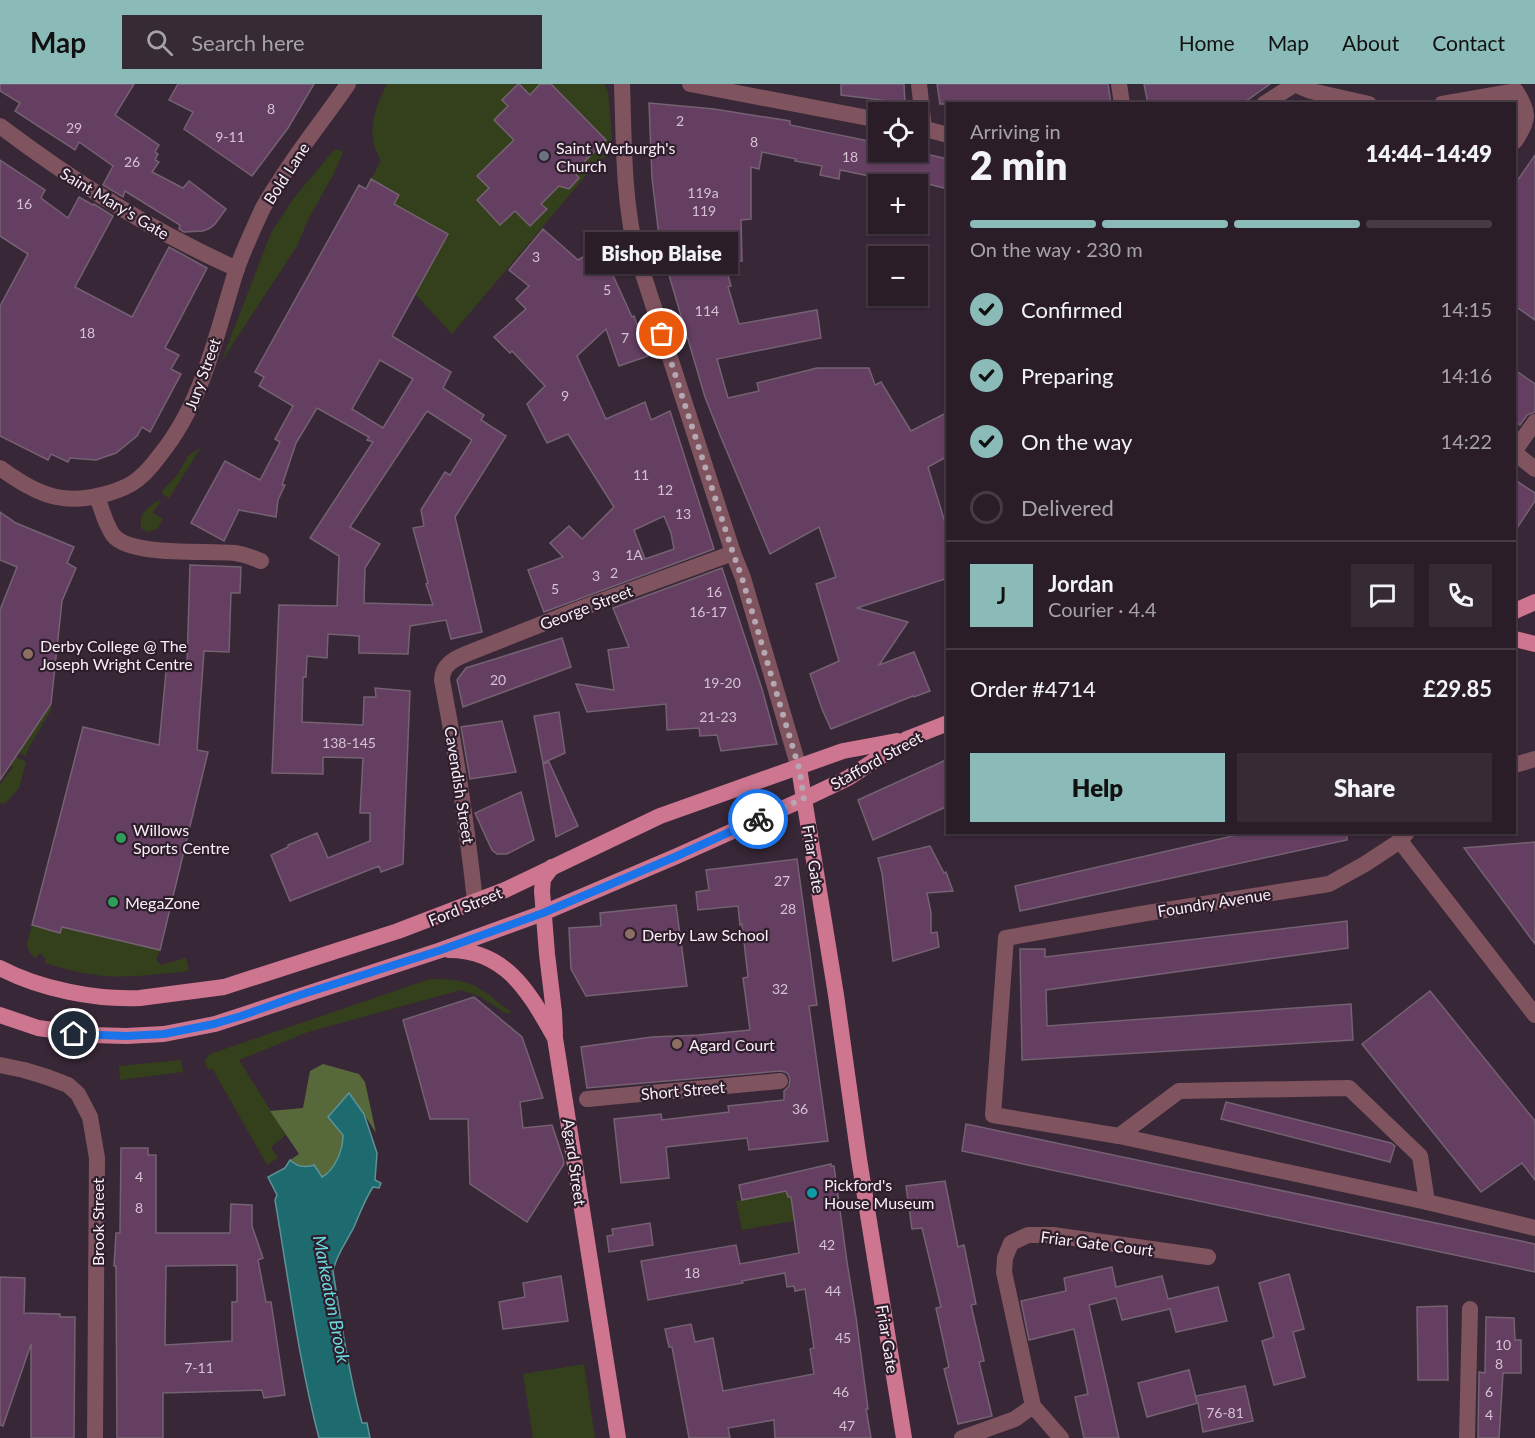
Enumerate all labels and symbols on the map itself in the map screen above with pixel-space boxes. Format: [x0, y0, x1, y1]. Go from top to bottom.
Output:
house number: 8 [267, 100, 275, 117]
house number: 2 [676, 112, 684, 129]
house number: 29 [66, 119, 82, 136]
house number: 9-11 [215, 128, 245, 145]
house number: 8 [750, 133, 758, 150]
place label: Saint Werburgh's Church [556, 138, 675, 175]
street label: Bold Lane [259, 139, 313, 207]
house number: 18 [842, 148, 858, 165]
marker: Saint Werburgh's Church [537, 149, 551, 163]
house number: 26 [124, 153, 140, 170]
street label: Saint Mary's Gate [57, 163, 173, 243]
house number: 119a [687, 184, 719, 201]
house number: 16 [16, 195, 32, 212]
house number: 119 [692, 202, 716, 219]
callout: Bishop Blaise [586, 232, 738, 274]
house number: 3 [532, 248, 540, 265]
house number: 5 [603, 281, 611, 298]
house number: 114 [695, 302, 719, 319]
pin [636, 308, 687, 359]
house number: 18 [79, 324, 95, 341]
house number: 7 [621, 329, 629, 346]
street label: Jury Street [180, 335, 224, 413]
house number: 9 [561, 387, 569, 404]
house number: 11 [633, 466, 649, 483]
house number: 12 [657, 481, 673, 498]
house number: 13 [675, 505, 691, 522]
house number: 1A [625, 546, 643, 563]
house number: 2 [610, 564, 618, 581]
house number: 3 [592, 567, 600, 584]
house number: 5 [551, 580, 559, 597]
street label: George Street [537, 581, 635, 633]
house number: 16 [706, 583, 722, 600]
house number: 16-17 [689, 603, 727, 620]
place label: Derby College @ The Joseph Wright Centre [40, 636, 193, 673]
marker: Derby College @ The Joseph Wright Centre [21, 647, 35, 661]
house number: 20 [490, 671, 506, 688]
house number: 19-20 [703, 674, 741, 691]
house number: 21-23 [699, 708, 737, 725]
street label: Cavendish Street [441, 725, 479, 845]
street label: Stafford Street [827, 727, 925, 793]
house number: 138-145 [322, 734, 376, 751]
courier [728, 789, 788, 849]
place label: Willows Sports Centre [133, 820, 230, 857]
street label: Friar Gate [799, 823, 829, 895]
marker: Willows Sports Centre [114, 831, 128, 845]
house number: 27 [774, 872, 790, 889]
street label: Ford Street [425, 882, 505, 929]
street label: Foundry Avenue [1156, 884, 1272, 920]
place label: MegaZone [125, 893, 200, 912]
marker: MegaZone [106, 895, 120, 909]
house number: 28 [780, 900, 796, 917]
place label: Derby Law School [642, 925, 769, 944]
marker: Derby Law School [623, 927, 637, 941]
house number: 32 [772, 980, 788, 997]
pin [48, 1008, 99, 1059]
place label: Agard Court [689, 1035, 775, 1054]
marker: Agard Court [670, 1037, 684, 1051]
street label: Short Street [640, 1077, 726, 1103]
house number: 36 [792, 1100, 808, 1117]
street label: Agard Street [559, 1117, 591, 1207]
house number: 4 [135, 1168, 143, 1185]
place label: Pickford's House Museum [824, 1175, 935, 1212]
street label: Brook Street [88, 1178, 107, 1266]
marker: Pickford's House Museum [805, 1186, 819, 1200]
house number: 8 [135, 1199, 143, 1216]
street label: Friar Gate Court [1040, 1227, 1155, 1259]
water label: Markeaton Brook [309, 1233, 355, 1365]
house number: 42 [819, 1236, 835, 1253]
house number: 18 [684, 1264, 700, 1281]
house number: 44 [825, 1282, 841, 1299]
street label: Friar Gate [873, 1303, 903, 1375]
house number: 45 [835, 1329, 851, 1346]
house number: 10 [1495, 1336, 1511, 1353]
house number: 8 [1495, 1355, 1503, 1372]
house number: 7-11 [184, 1359, 214, 1376]
house number: 46 [833, 1383, 849, 1400]
house number: 6 [1485, 1383, 1493, 1400]
house number: 76-81 [1206, 1404, 1244, 1421]
house number: 4 [1485, 1406, 1493, 1423]
house number: 47 [839, 1417, 855, 1434]

